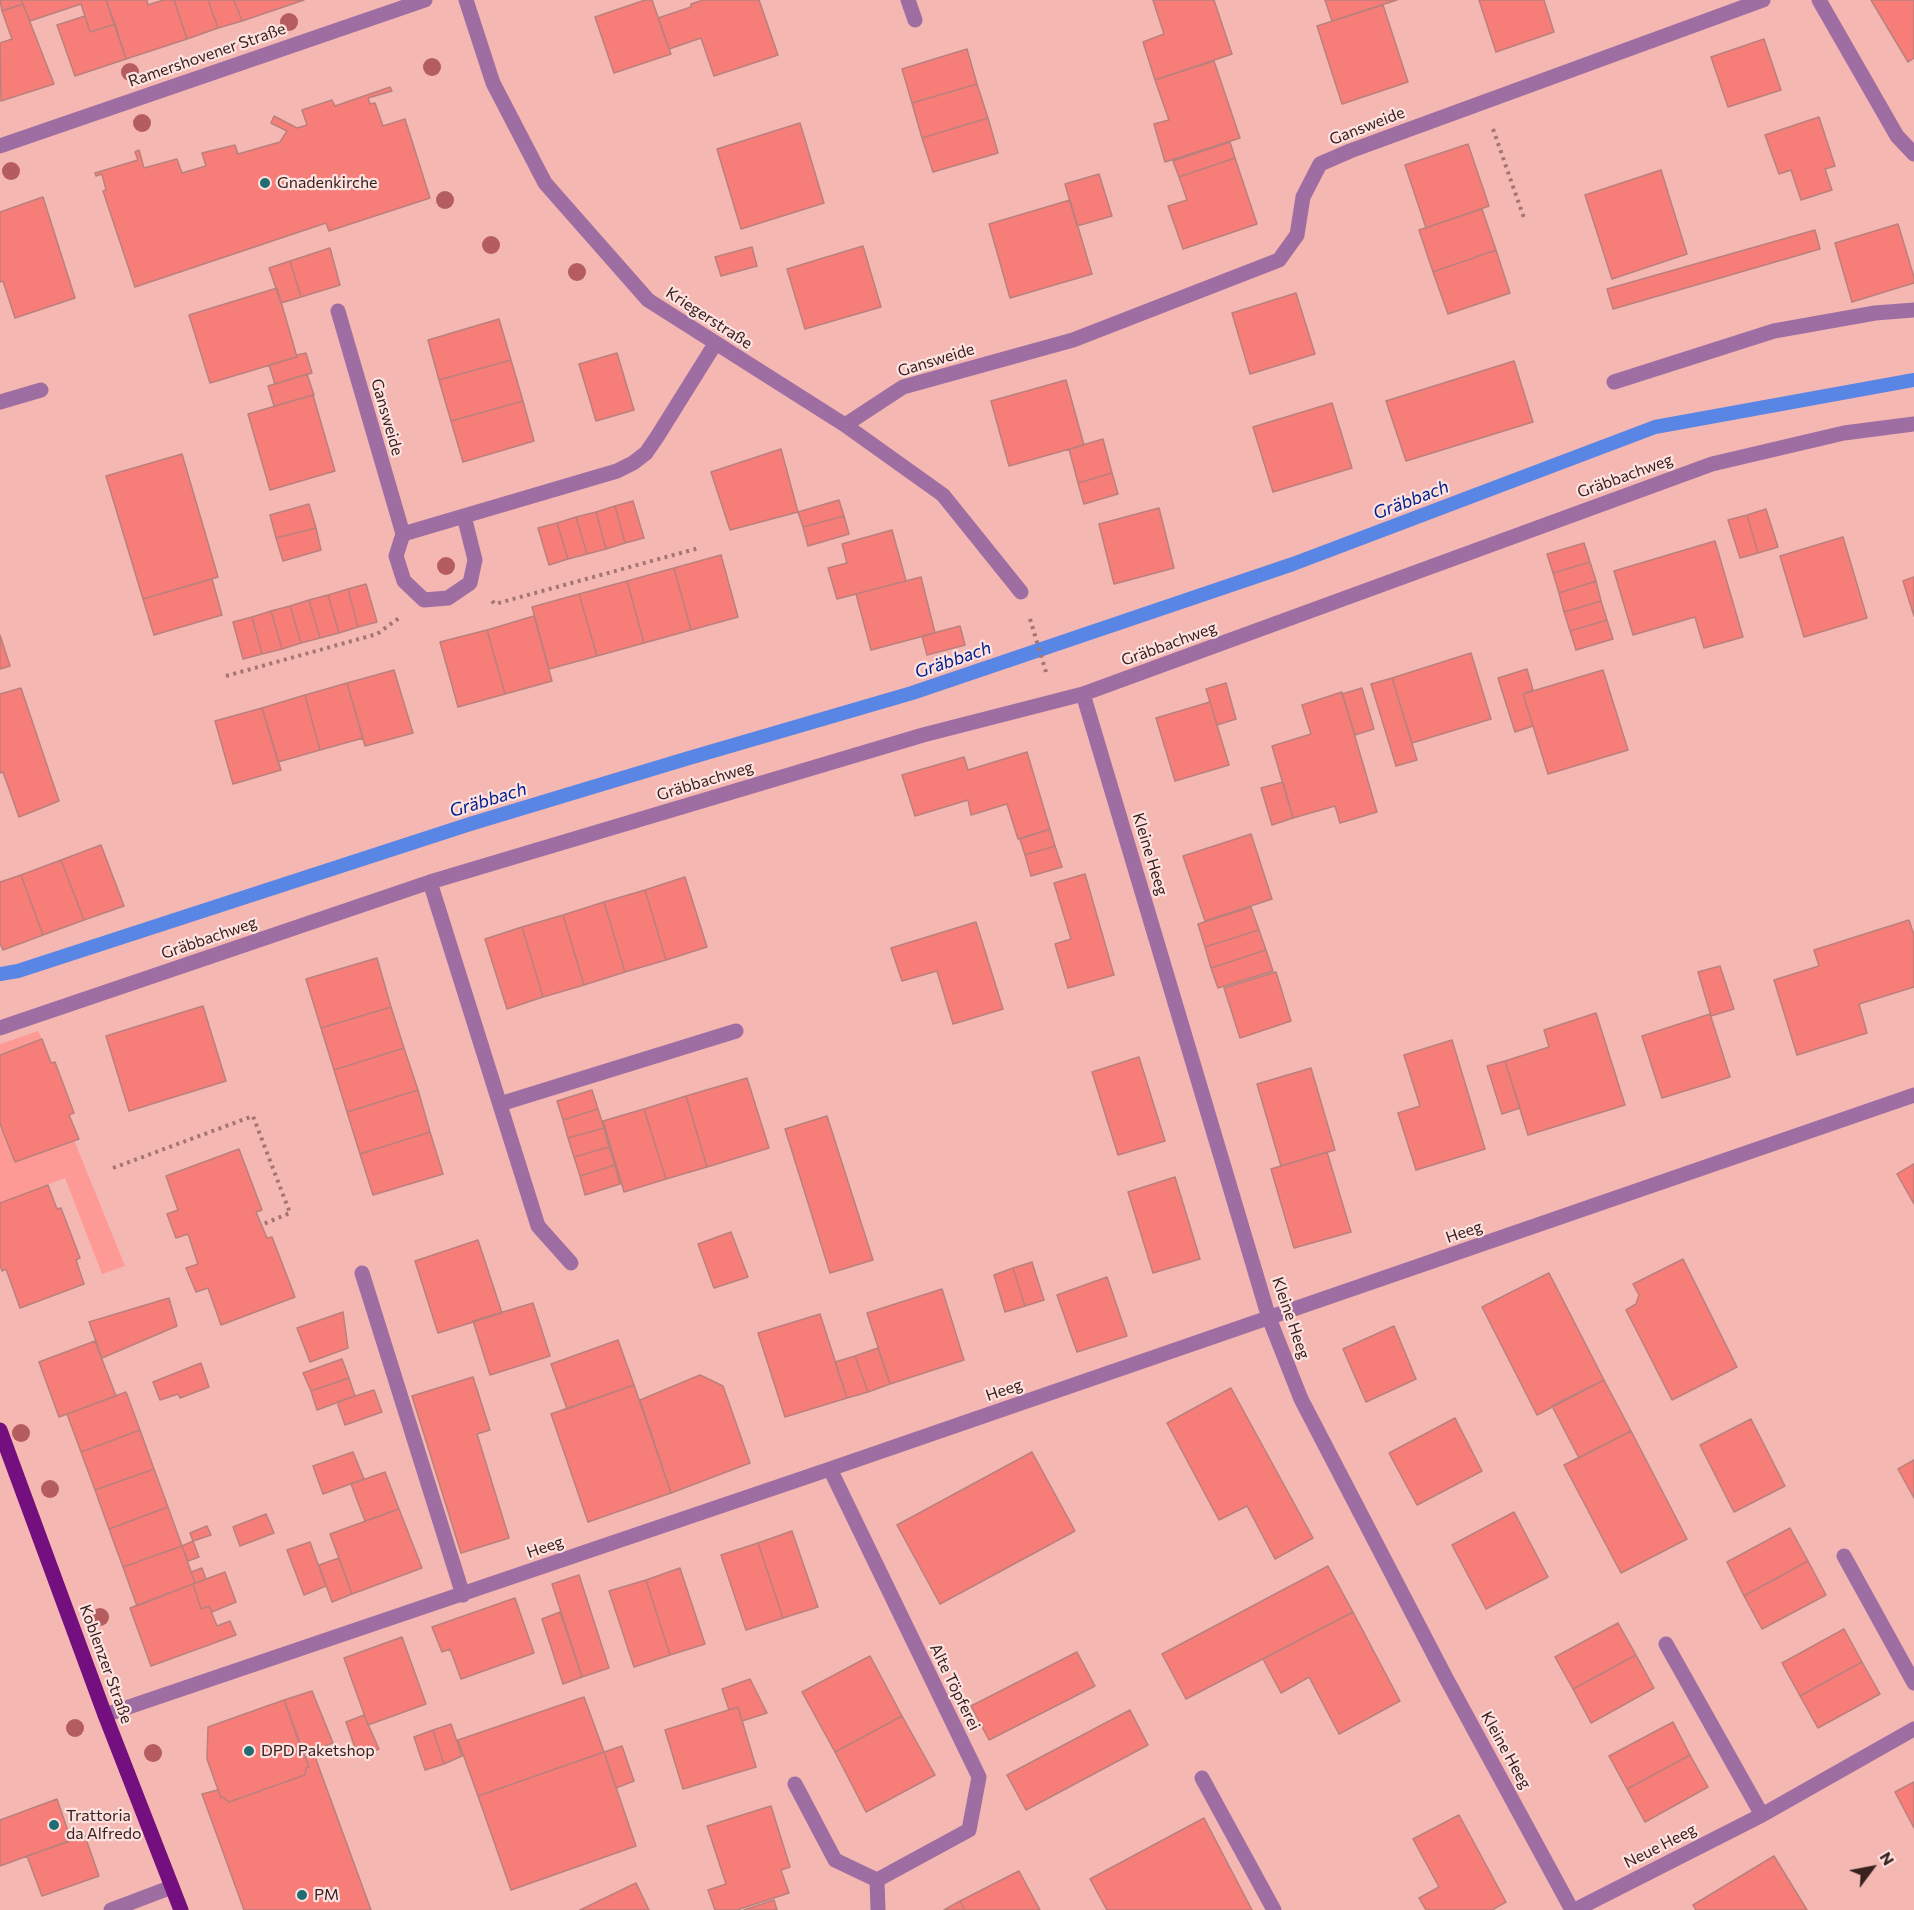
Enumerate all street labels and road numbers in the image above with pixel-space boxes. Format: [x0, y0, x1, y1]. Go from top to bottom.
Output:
street label: Ramershovener Straße [126, 19, 288, 91]
street label: Gansweide [1327, 103, 1407, 149]
street label: Kriegerstraße [662, 283, 756, 353]
street label: Gansweide [895, 339, 977, 381]
street label: Gansweide [367, 376, 407, 458]
street label: Gräbbachweg [1575, 450, 1675, 502]
street label: Gräbbachweg [1119, 618, 1219, 670]
street label: Gräbbachweg [654, 757, 756, 805]
street label: Kleine Heeg [1128, 810, 1172, 898]
street label: Gräbbachweg [159, 913, 259, 963]
street label: Heeg [1443, 1217, 1485, 1247]
street label: Kleine Heeg [1268, 1274, 1314, 1362]
street label: Heeg [983, 1375, 1025, 1405]
street label: Heeg [524, 1532, 566, 1562]
street label: Koblenzer Straße [76, 1602, 136, 1726]
street label: Alte Töpferei [926, 1641, 984, 1733]
street label: Kleine Heeg [1477, 1708, 1535, 1792]
street label: Neue Heeg [1621, 1820, 1699, 1872]

